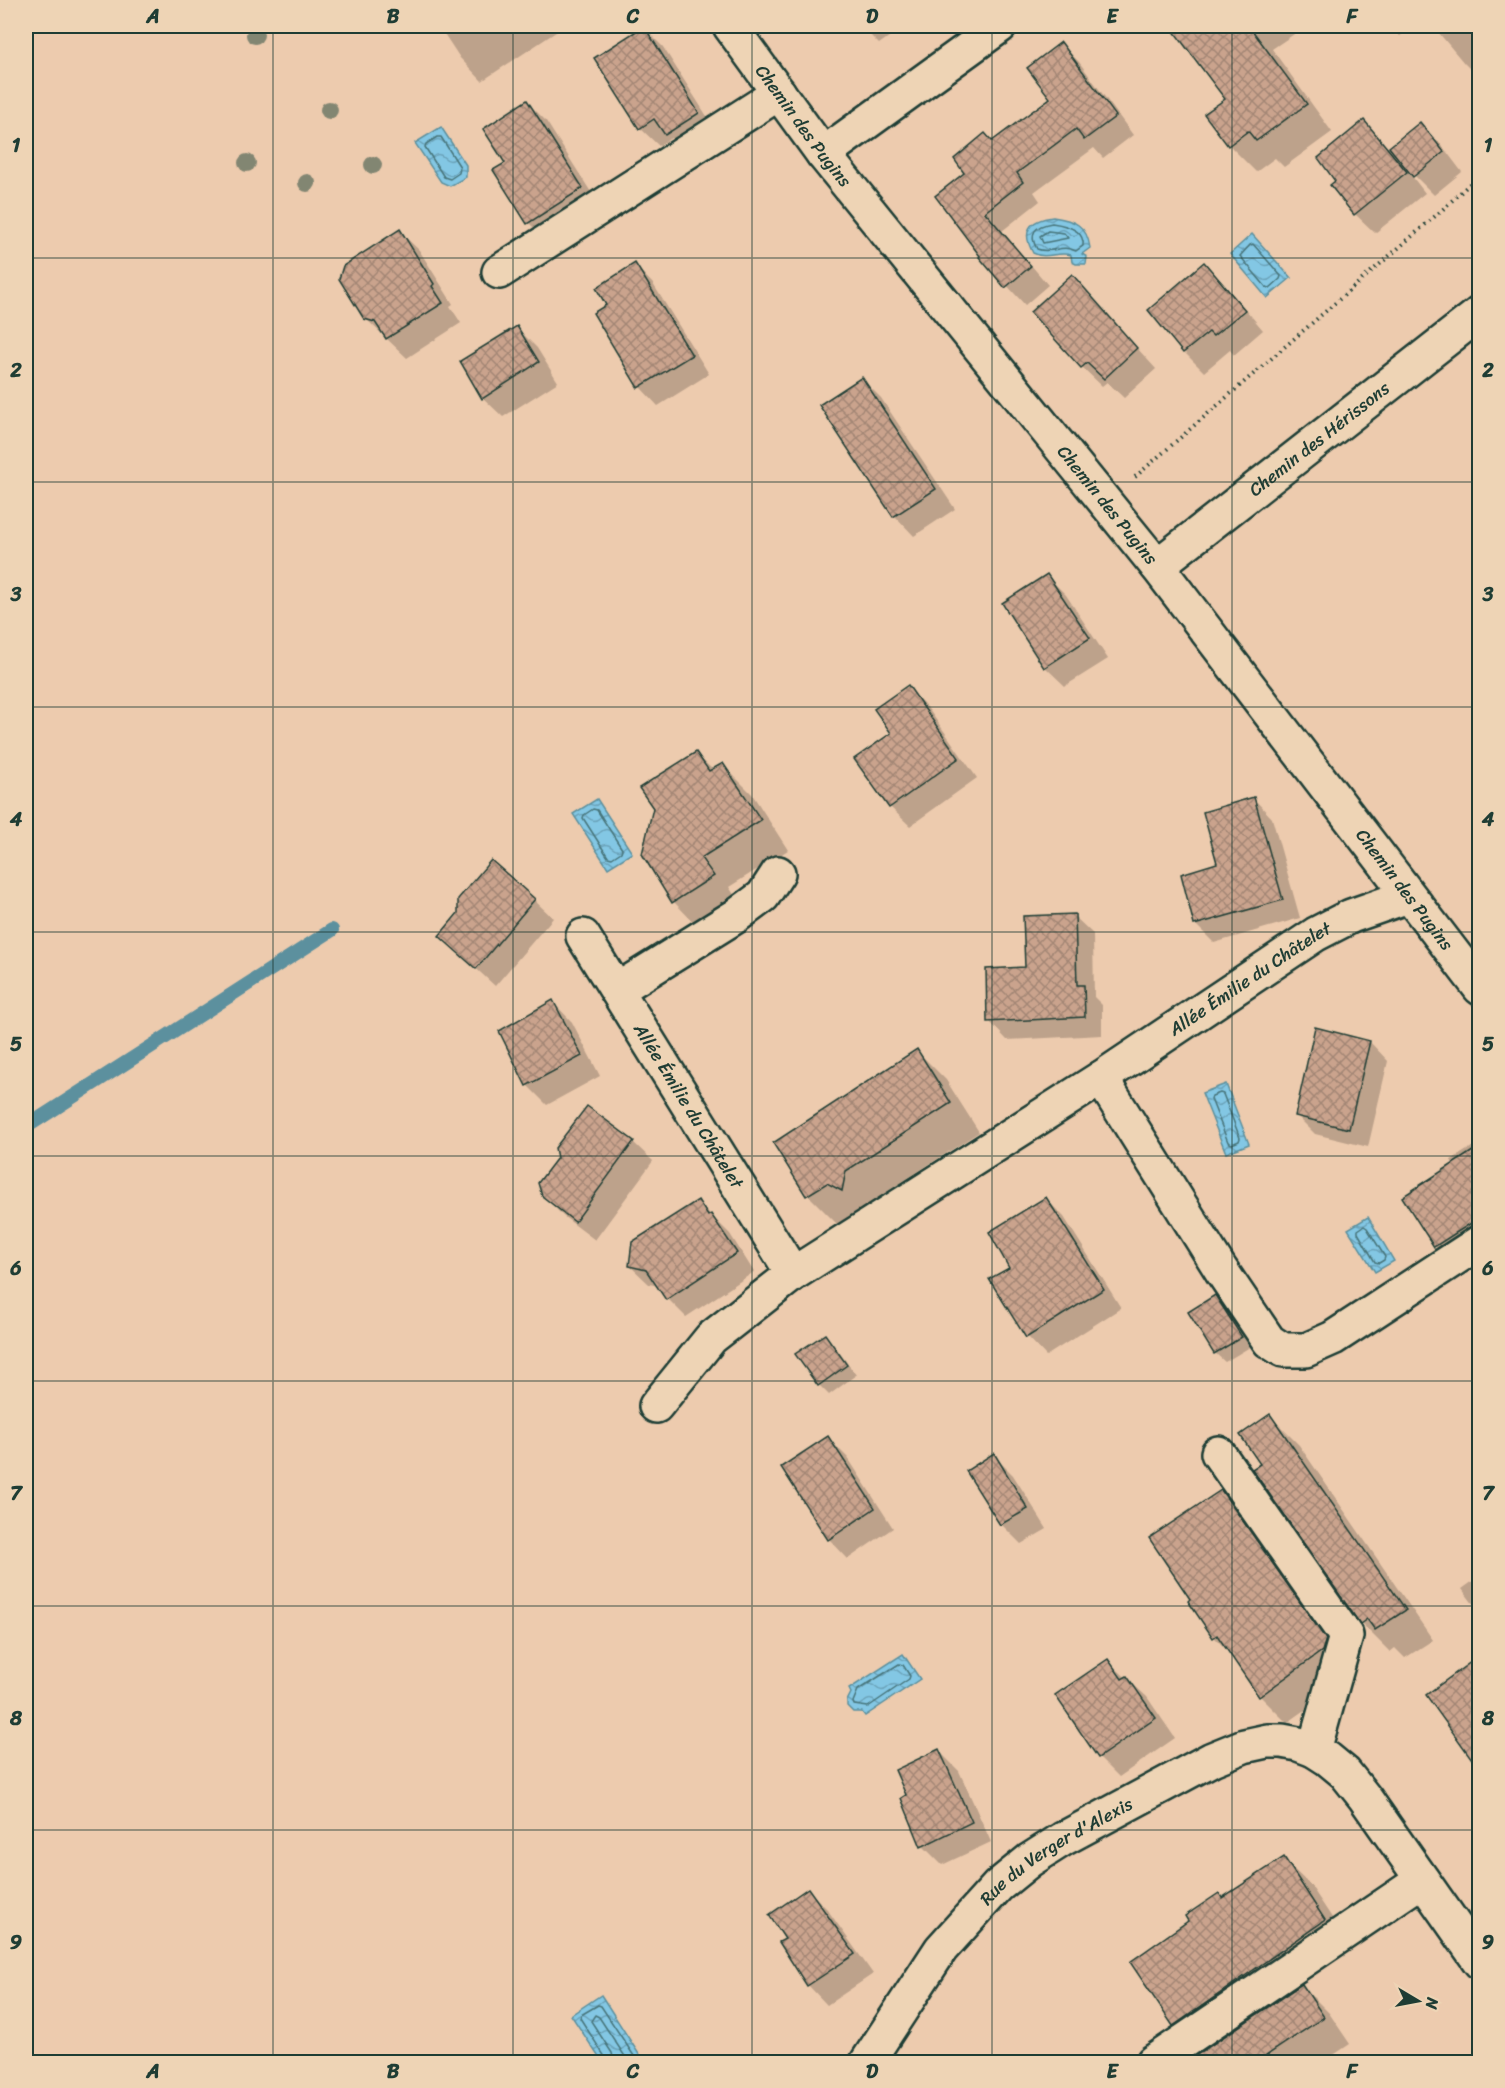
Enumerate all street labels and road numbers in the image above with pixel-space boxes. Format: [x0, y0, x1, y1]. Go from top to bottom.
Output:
street label: Chemin des Pugins [747, 57, 861, 195]
street label: Chemin des Hérissons [1241, 373, 1398, 505]
street label: Chemin des Pugins [1049, 438, 1167, 573]
street label: Chemin des Pugins [1347, 821, 1462, 958]
street label: Allée Émilie du Châtelet [1161, 912, 1338, 1045]
street label: Allée Émilie du Châtelet [624, 1016, 753, 1196]
street label: Rue du Verger d'Alexis [971, 1788, 1139, 1913]

